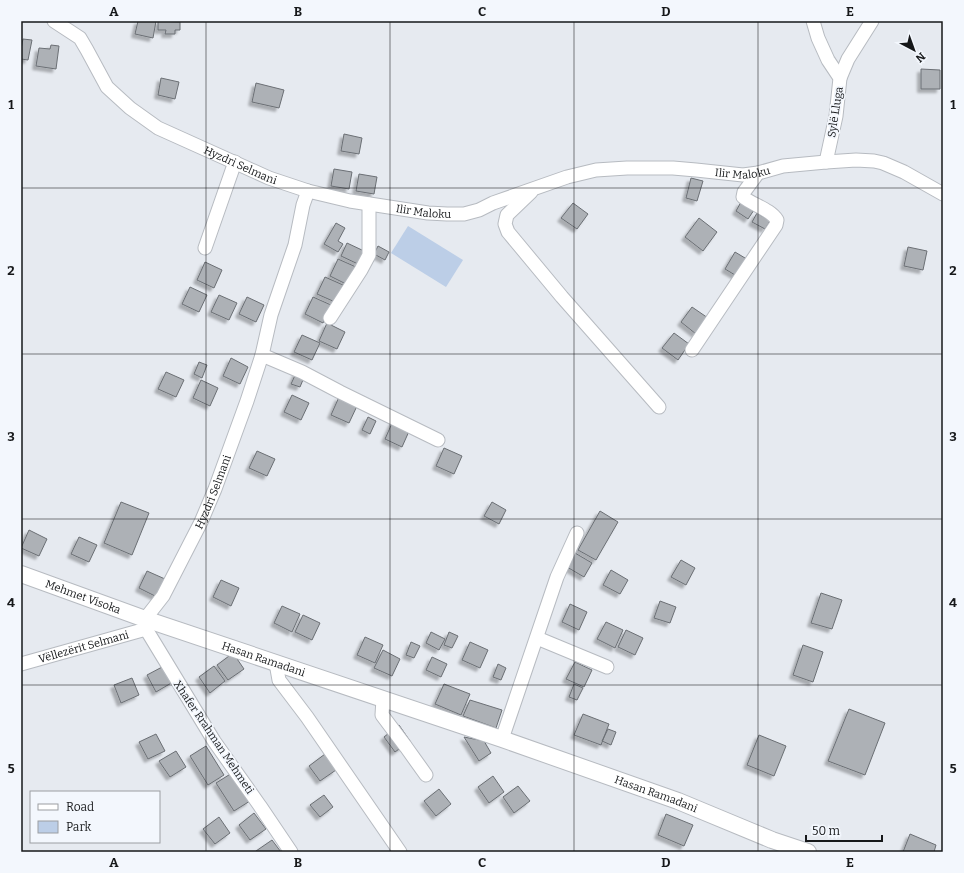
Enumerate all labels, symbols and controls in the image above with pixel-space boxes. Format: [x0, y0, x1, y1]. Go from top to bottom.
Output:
text: A [109, 4, 119, 19]
text: B [294, 4, 302, 19]
text: C [478, 4, 486, 19]
text: D [661, 4, 671, 19]
text: E [846, 4, 854, 19]
north arrow [894, 30, 934, 70]
text: N [912, 49, 928, 65]
street label: Sylë Lluga [825, 86, 846, 138]
text: 1 [8, 97, 14, 112]
text: 1 [950, 97, 956, 112]
street label: Hyzdri Selmani [202, 144, 279, 187]
street label: Ilir Maloku [714, 164, 772, 182]
street label: Ilir Maloku [395, 202, 451, 221]
text: 2 [7, 263, 15, 278]
text: 2 [949, 263, 957, 278]
text: 3 [7, 429, 15, 444]
text: 3 [949, 429, 957, 444]
street label: Hyzdri Selmani [193, 453, 234, 531]
street label: Mehmet Visoka [43, 577, 122, 617]
text: 4 [7, 595, 15, 610]
text: 4 [949, 595, 957, 610]
street label: Vëllezërit Selmani [37, 628, 131, 666]
street label: Hasan Ramadani [220, 639, 308, 680]
street label: Xhafer Rrahman Mehmeti [171, 678, 257, 797]
text: 5 [7, 761, 15, 776]
text: 5 [949, 761, 957, 776]
street label: Hasan Ramadani [613, 773, 700, 816]
legend [30, 791, 160, 843]
text: Road [66, 800, 94, 814]
scale bar [806, 817, 882, 843]
text: Park [66, 820, 92, 834]
text: 50 m [812, 824, 841, 838]
text: A [109, 855, 119, 870]
text: B [294, 855, 302, 870]
text: C [478, 855, 486, 870]
text: D [661, 855, 671, 870]
text: E [846, 855, 854, 870]

